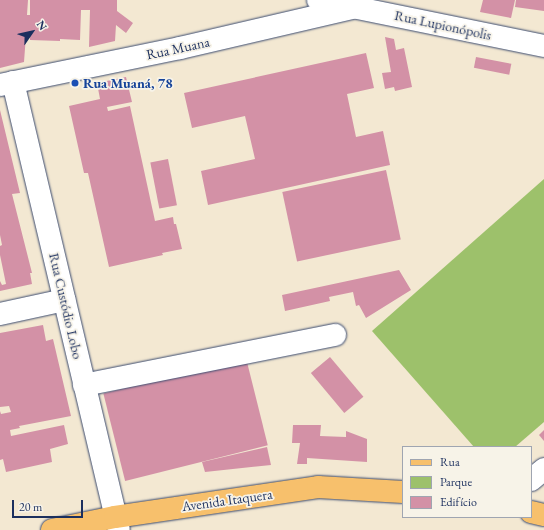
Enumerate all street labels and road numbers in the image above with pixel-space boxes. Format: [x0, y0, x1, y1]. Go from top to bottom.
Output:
street label: Rua Lupionópolis [393, 7, 493, 43]
street label: Rua Muana [145, 33, 211, 63]
street label: Rua Custódio Lobo [46, 251, 86, 361]
street label: Avenida Itaquera [181, 485, 273, 515]

